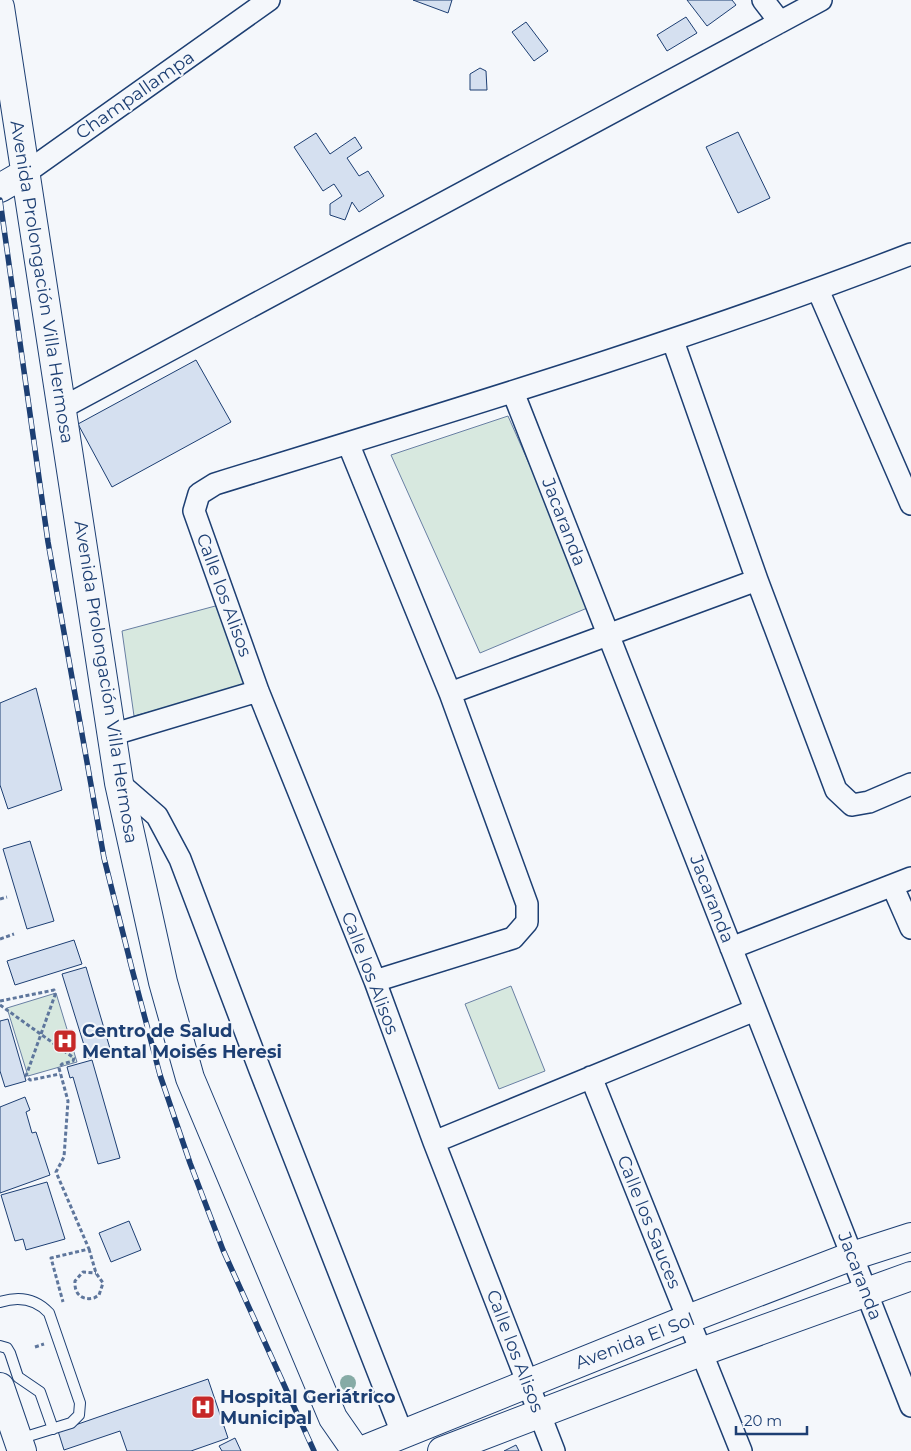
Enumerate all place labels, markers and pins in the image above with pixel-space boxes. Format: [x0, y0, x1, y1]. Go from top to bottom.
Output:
place label: Centro de Salud Mental Moisés Heresi [82, 1020, 282, 1063]
hospital icon: Centro de Salud Mental Moisés Heresi [52, 1028, 78, 1054]
place label: Hospital Geriátrico Municipal [220, 1386, 396, 1429]
hospital icon: Hospital Geriátrico Municipal [190, 1394, 216, 1420]

